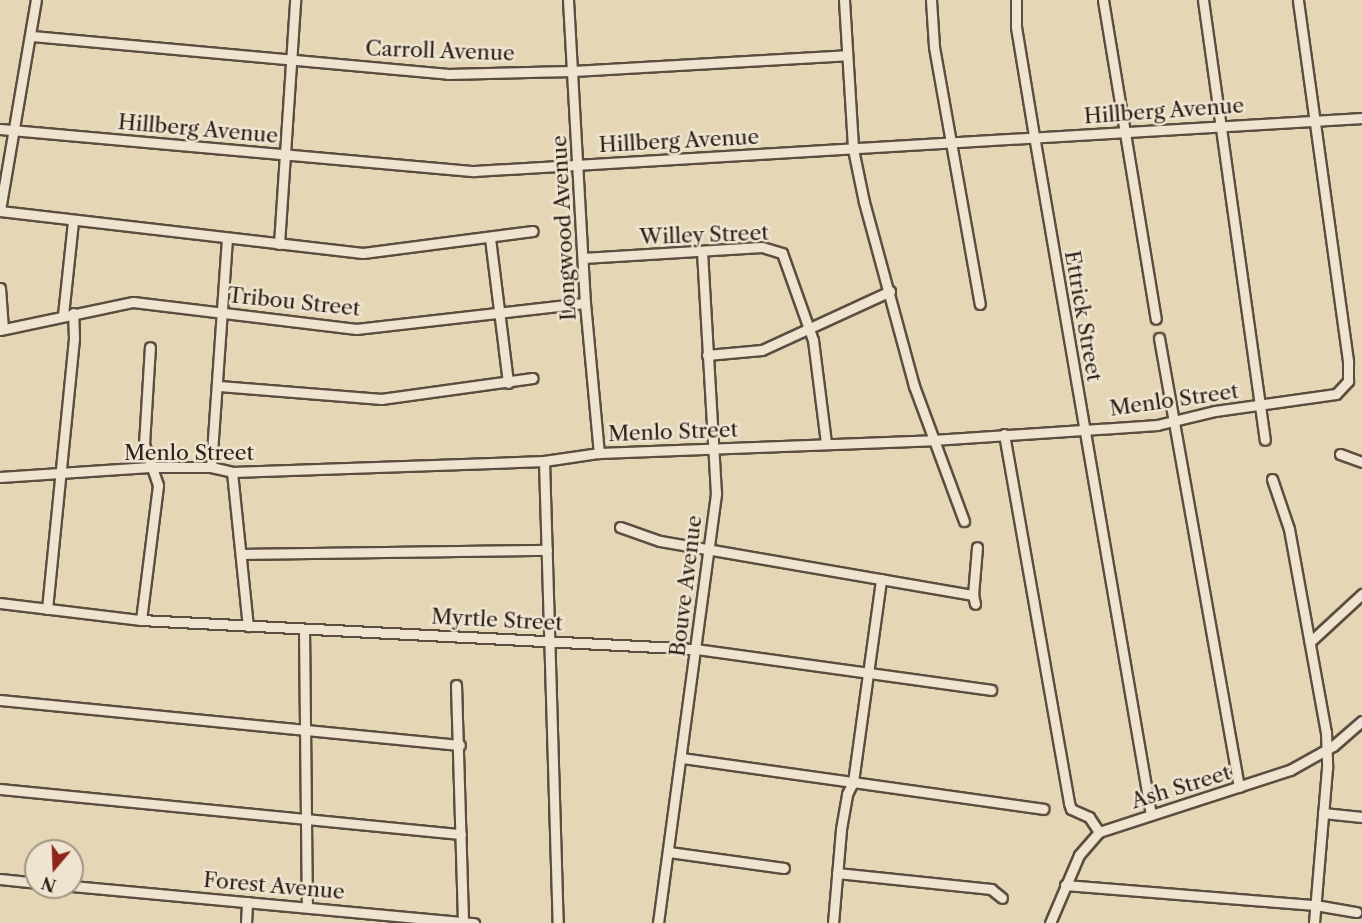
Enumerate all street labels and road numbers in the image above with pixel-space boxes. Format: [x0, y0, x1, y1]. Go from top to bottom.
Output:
street label: Carroll Avenue [364, 36, 516, 66]
street label: Hillberg Avenue [1083, 93, 1245, 129]
street label: Hillberg Avenue [117, 109, 279, 149]
street label: Hillberg Avenue [598, 124, 760, 158]
street label: Longwood Avenue [547, 134, 581, 322]
street label: Willey Street [639, 220, 769, 250]
street label: Ettrick Street [1059, 248, 1107, 384]
street label: Tribou Street [226, 283, 362, 321]
street label: Menlo Street [1108, 378, 1240, 422]
street label: Menlo Street [608, 417, 738, 447]
street label: Menlo Street [124, 440, 254, 466]
street label: Bouve Avenue [665, 513, 707, 659]
street label: Myrtle Street [431, 604, 563, 636]
street label: Ash Street [1128, 760, 1234, 814]
street label: Forest Avenue [202, 867, 346, 905]

